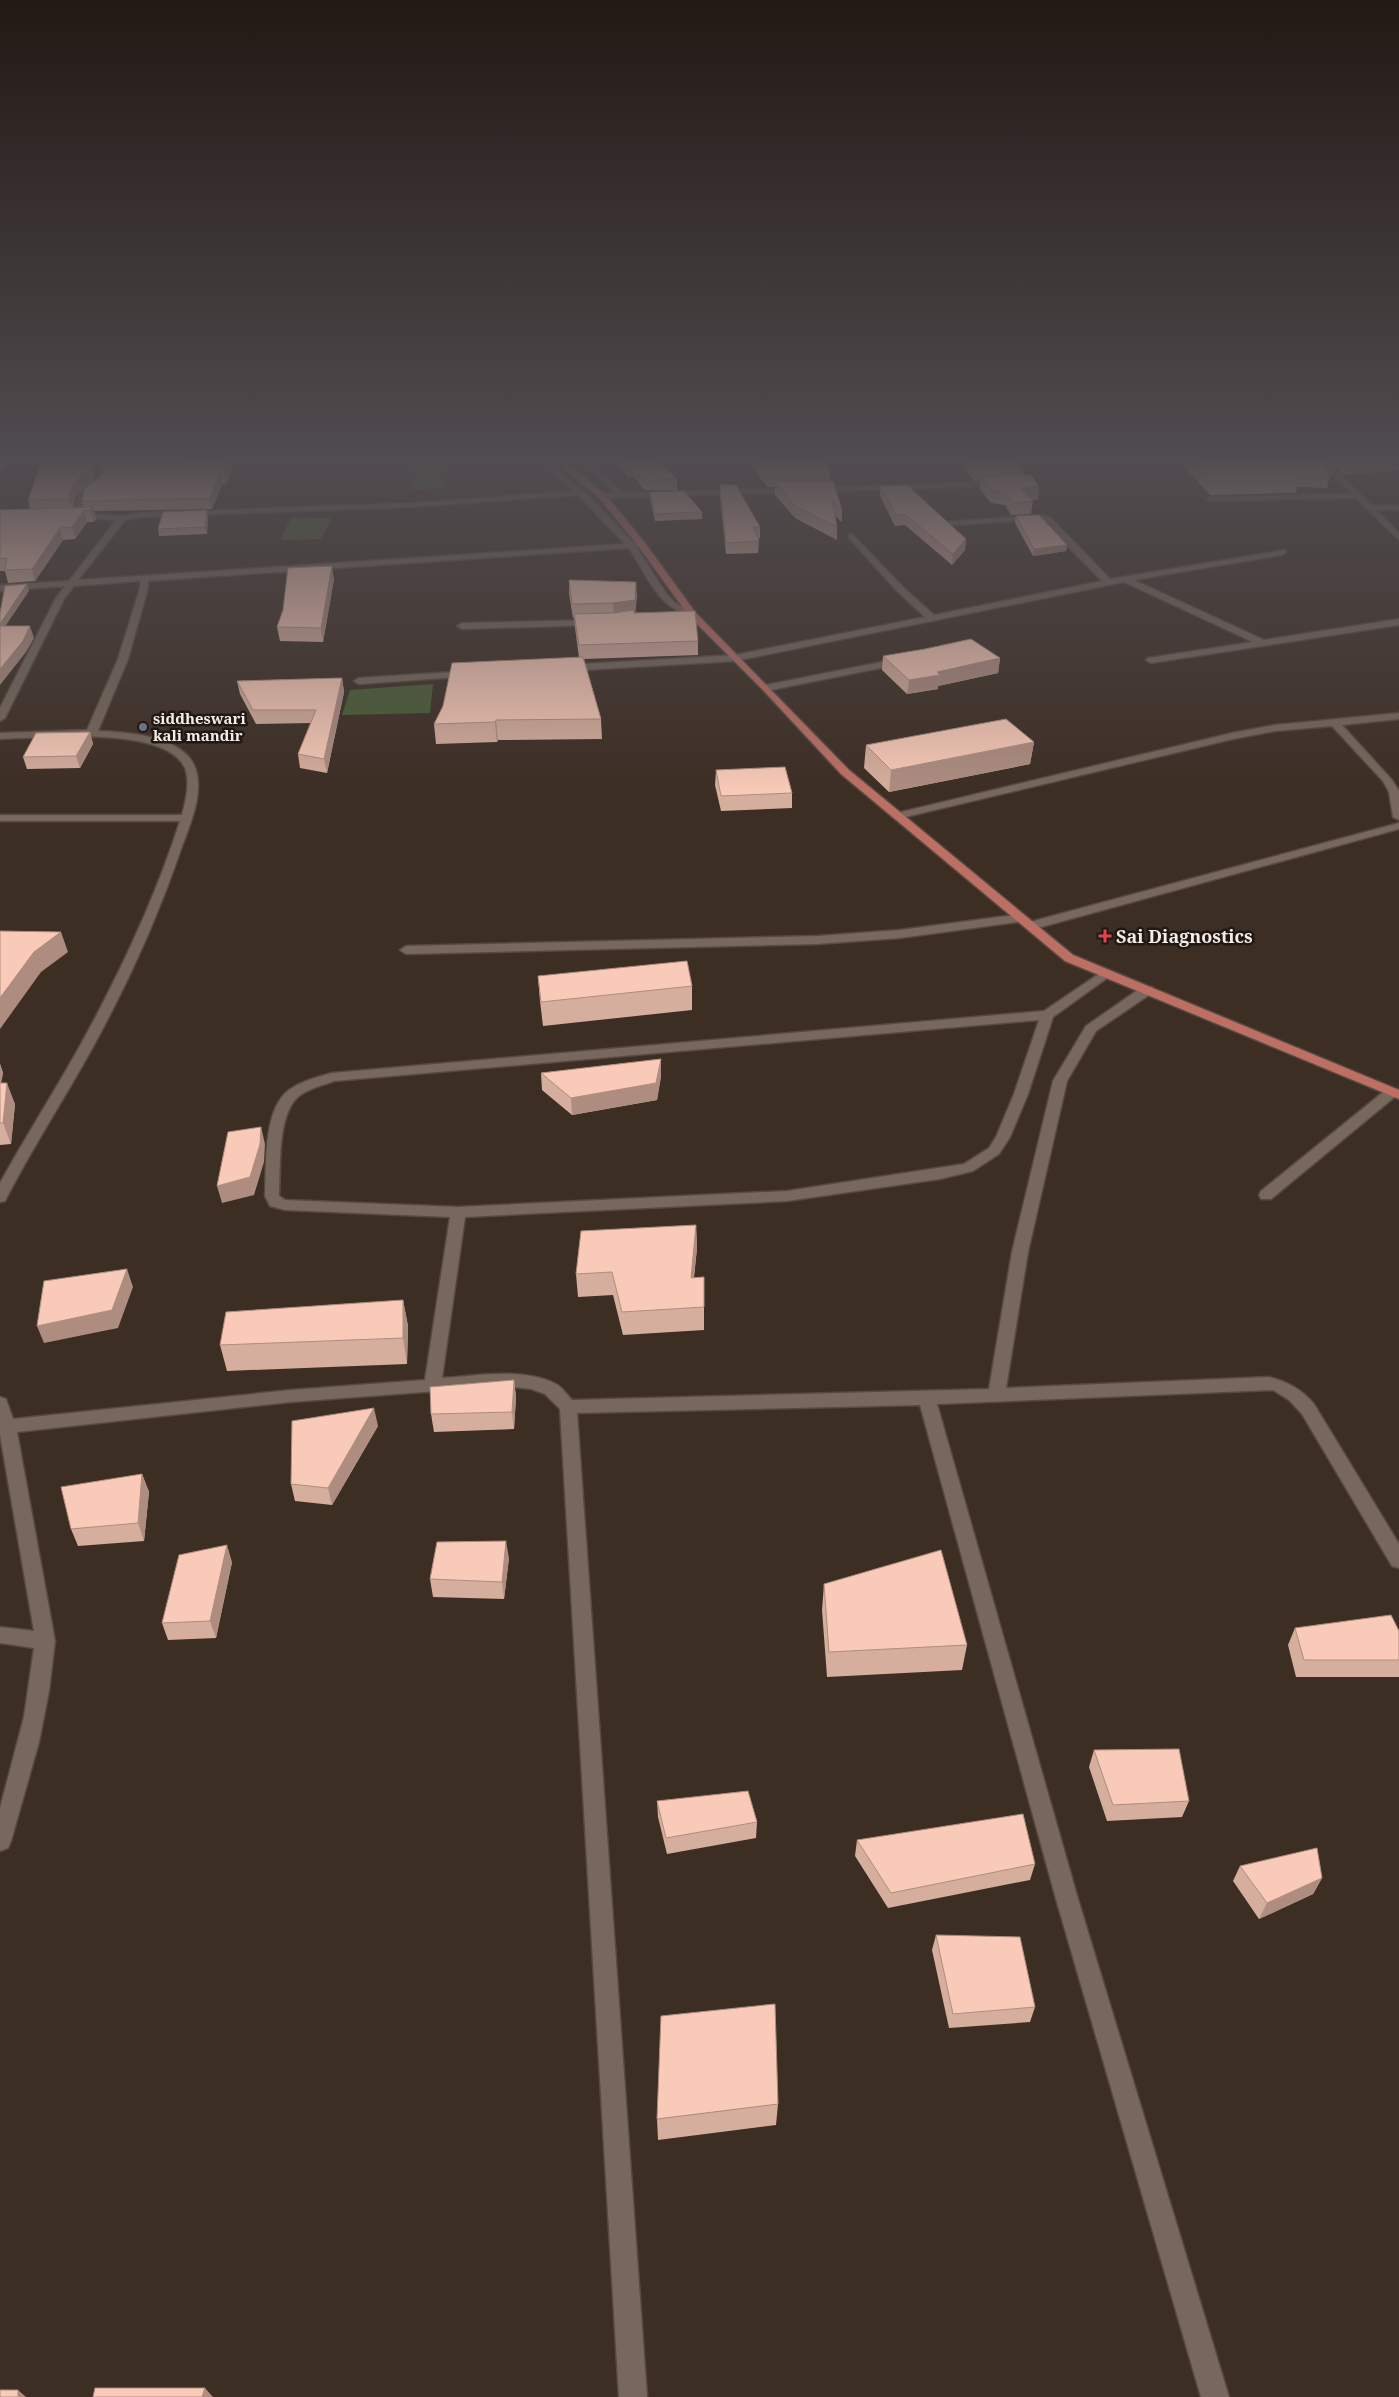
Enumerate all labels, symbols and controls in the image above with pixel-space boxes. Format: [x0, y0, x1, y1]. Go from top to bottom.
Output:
place label: siddheswari kali mandir [153, 708, 246, 745]
marker: siddheswari kali mandir [137, 721, 149, 733]
place label: Sai Diagnostics [1116, 924, 1253, 948]
marker: Sai Diagnostics [1098, 929, 1112, 943]

